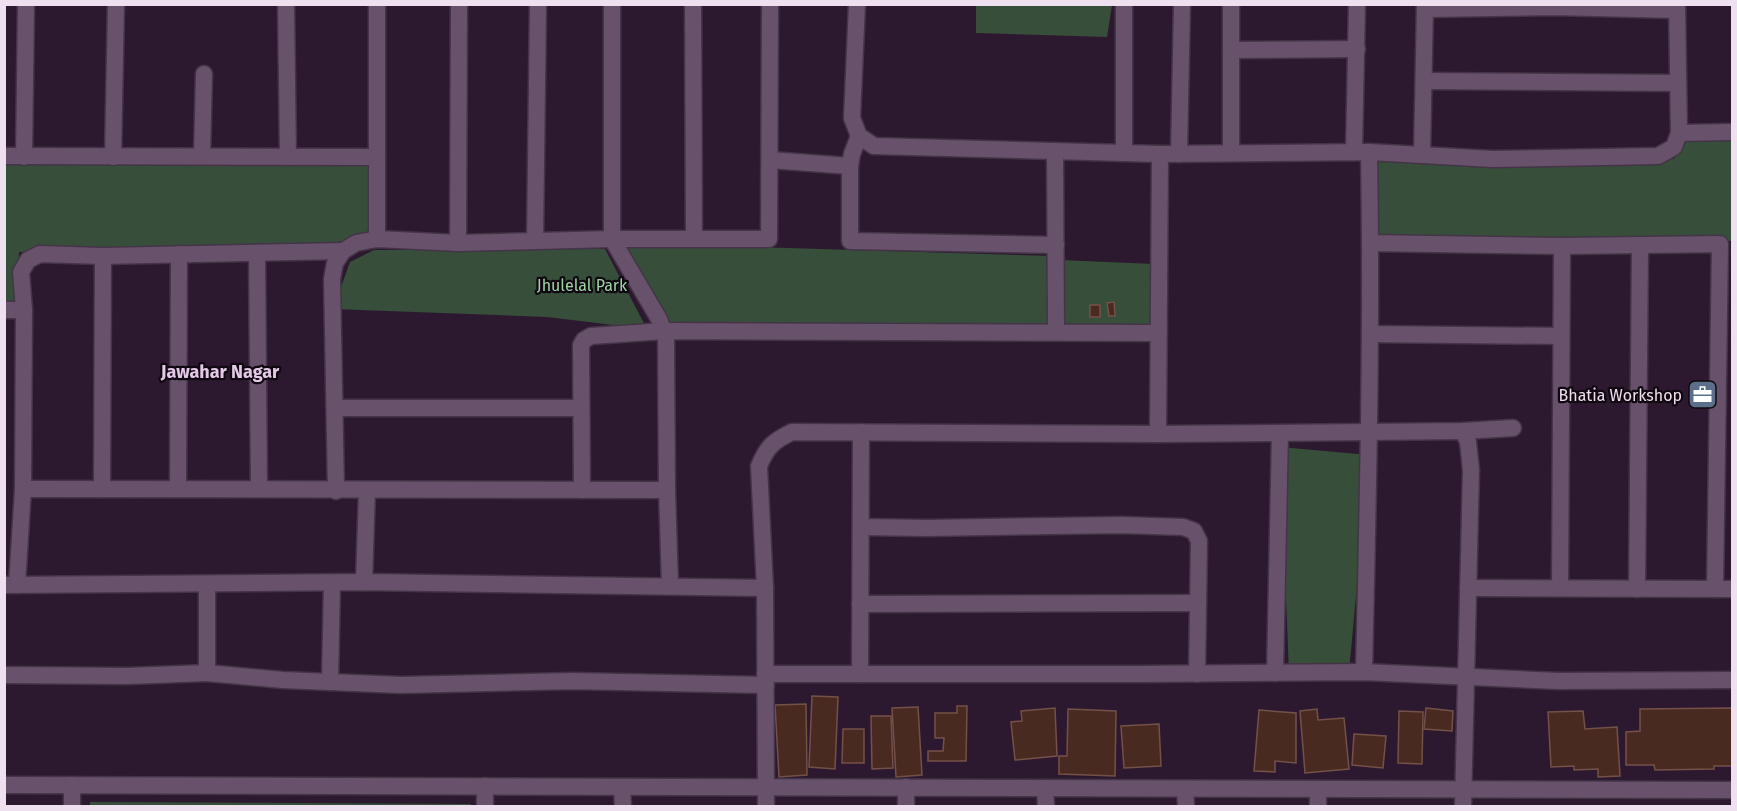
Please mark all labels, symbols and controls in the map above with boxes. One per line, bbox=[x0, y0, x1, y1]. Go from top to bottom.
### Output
park label: Jhulelal Park bbox=[537, 276, 628, 295]
district label: Jawahar Nagar bbox=[160, 361, 280, 383]
office icon: Bhatia Workshop bbox=[1687, 379, 1719, 411]
place label: Bhatia Workshop bbox=[1559, 386, 1682, 405]

